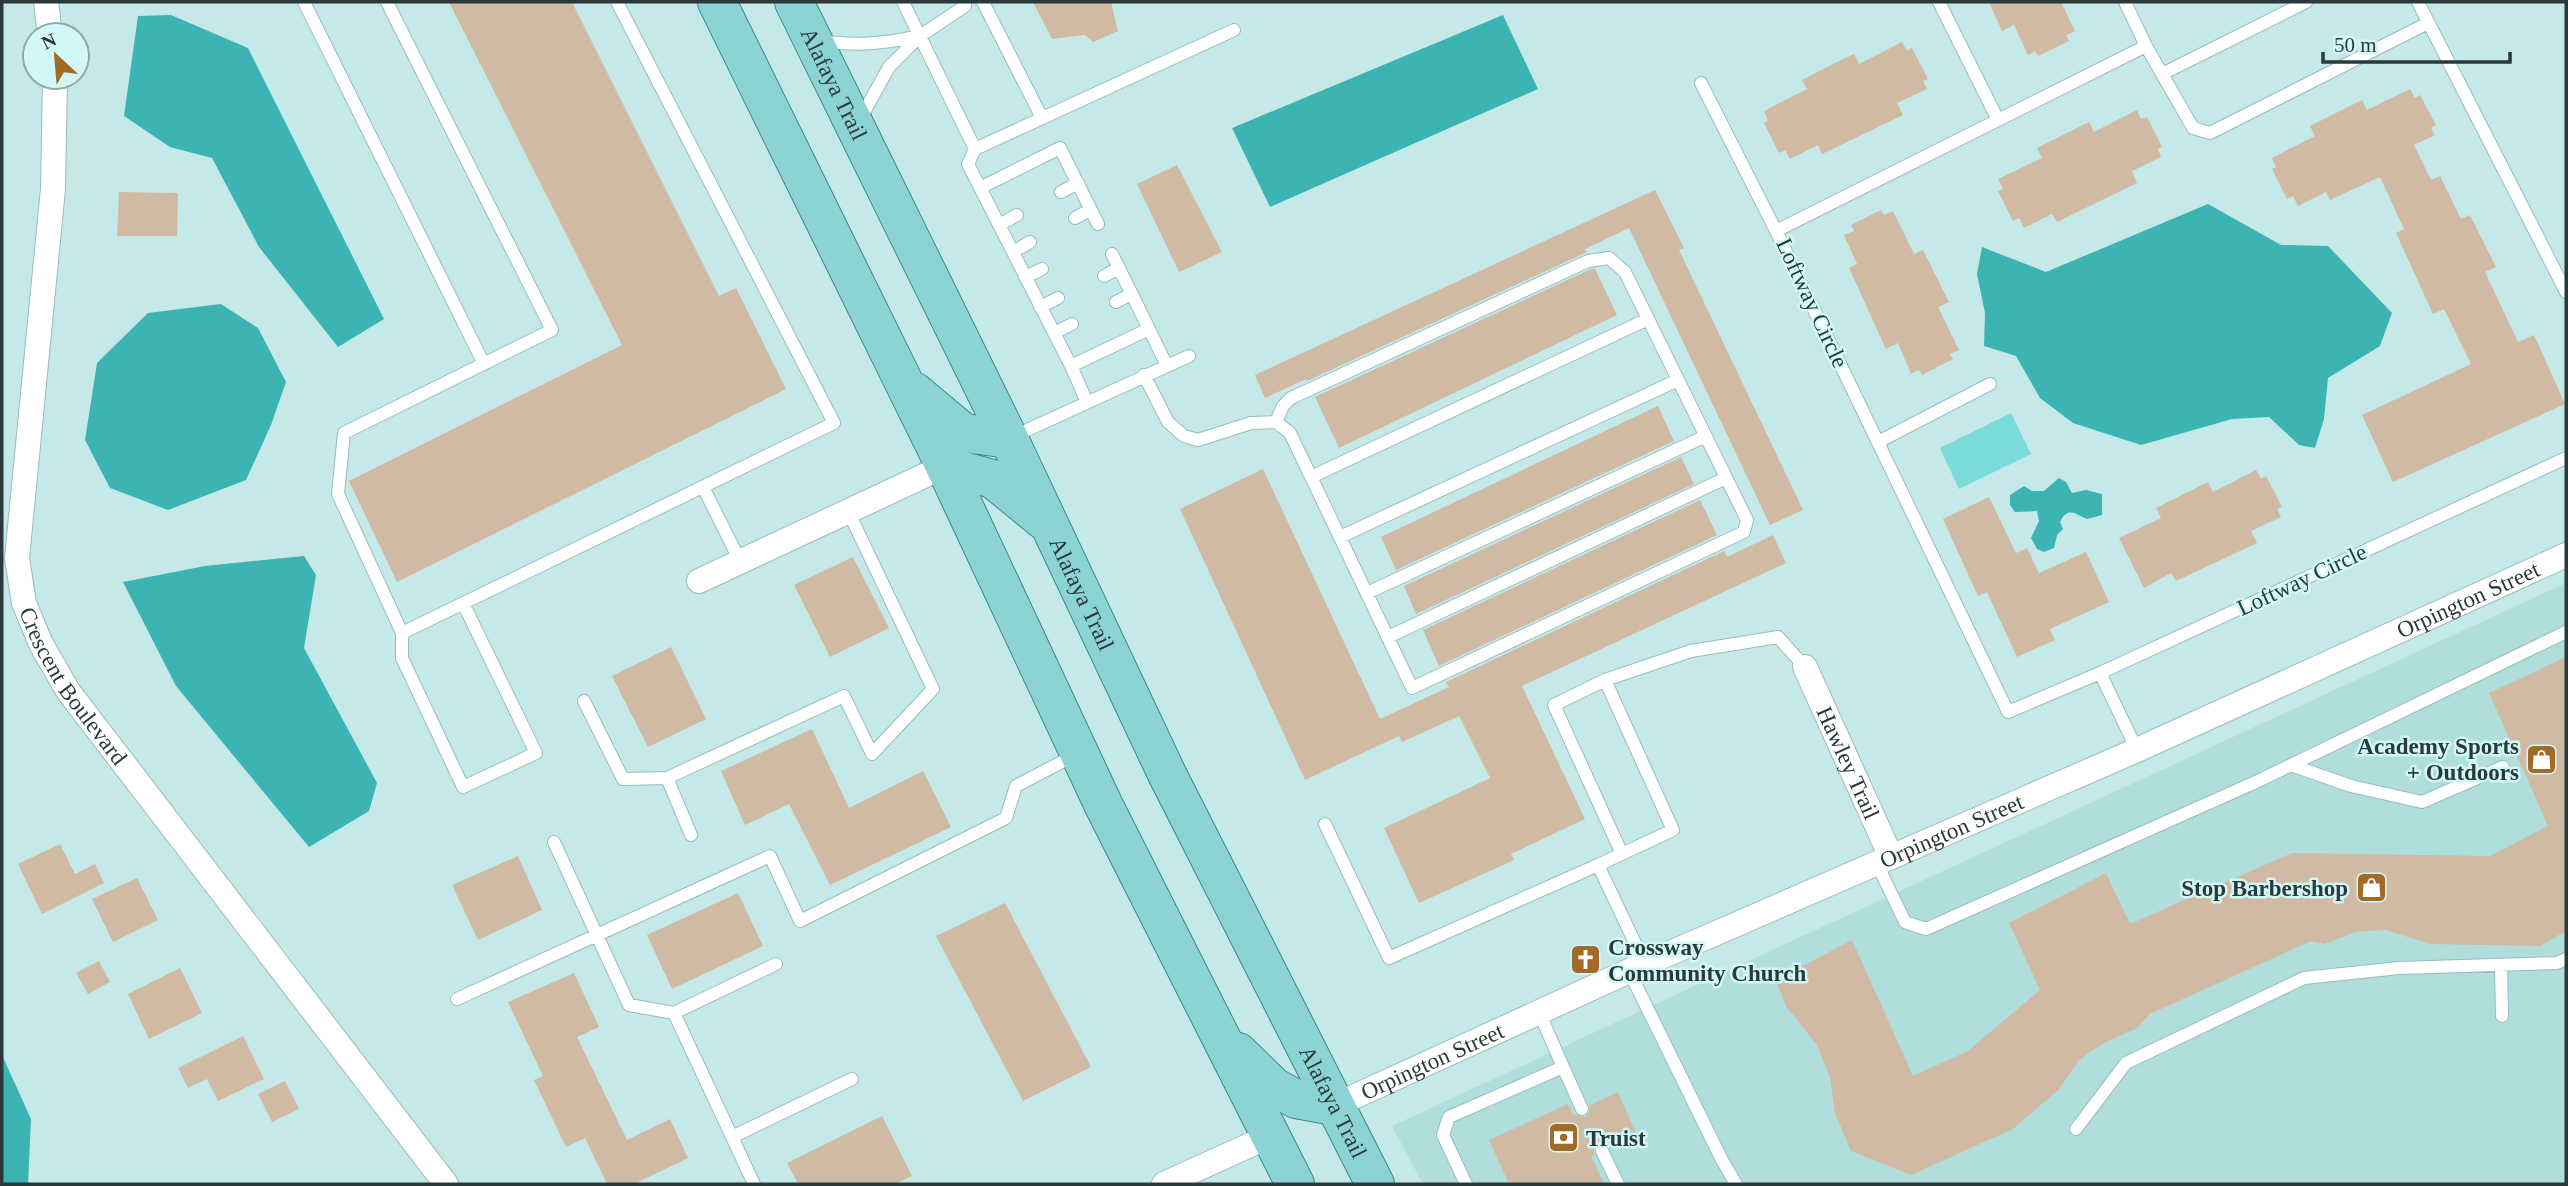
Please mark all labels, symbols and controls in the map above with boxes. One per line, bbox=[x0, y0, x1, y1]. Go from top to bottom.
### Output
north arrow bbox=[21, 21, 91, 91]
scale bar bbox=[2323, 21, 2510, 65]
street label: Alafaya Trail bbox=[796, 23, 872, 144]
text: N bbox=[38, 29, 60, 54]
text: 50 m bbox=[2334, 33, 2377, 57]
street label: Loftway Circle bbox=[1771, 234, 1853, 372]
street label: Alafaya Trail bbox=[1045, 533, 1119, 654]
street label: Loftway Circle bbox=[2233, 539, 2371, 621]
street label: Orpington Street bbox=[2393, 556, 2544, 643]
street label: Crescent Boulevard bbox=[15, 603, 132, 770]
street label: Hawley Trail bbox=[1812, 702, 1885, 823]
place label: Academy Sports + Outdoors bbox=[2357, 734, 2519, 785]
shop icon: Academy Sports + Outdoors bbox=[2525, 742, 2559, 776]
street label: Orpington Street bbox=[1876, 788, 2028, 873]
shop icon: Stop Barbershop bbox=[2354, 871, 2388, 905]
place label: Stop Barbershop bbox=[2181, 876, 2348, 901]
place label: Crossway Community Church bbox=[1608, 935, 1807, 986]
church icon: Crossway Community Church bbox=[1568, 943, 1602, 977]
street label: Orpington Street bbox=[1357, 1017, 1508, 1104]
street label: Alafaya Trail bbox=[1295, 1042, 1372, 1162]
bank icon: Truist bbox=[1546, 1121, 1580, 1155]
place label: Truist bbox=[1586, 1126, 1646, 1151]

